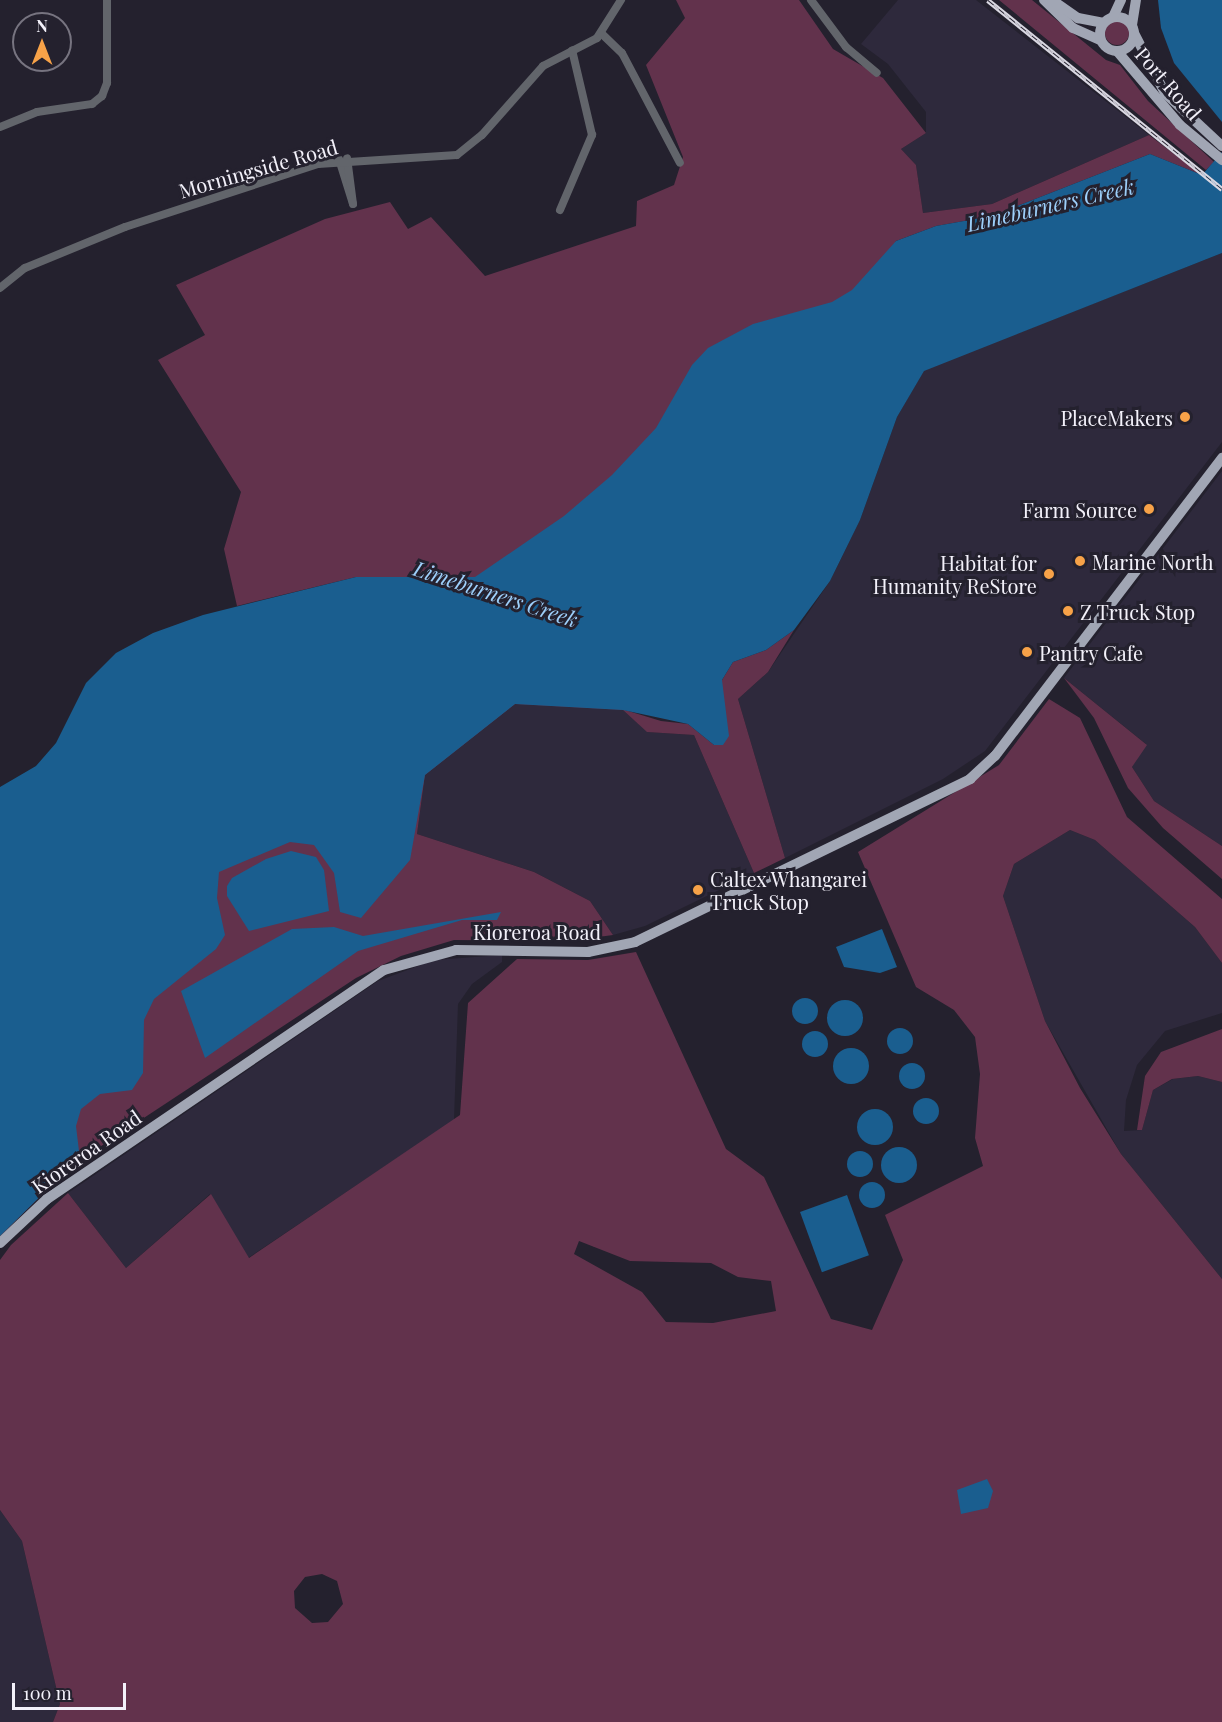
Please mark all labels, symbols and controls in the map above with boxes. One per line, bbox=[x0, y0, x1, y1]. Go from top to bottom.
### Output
north arrow bbox=[12, 12, 72, 72]
text: N bbox=[36, 15, 48, 36]
street label: Port Road bbox=[1131, 42, 1207, 124]
street label: Morningside Road bbox=[176, 134, 340, 202]
water label: Limeburners Creek bbox=[964, 172, 1136, 236]
place label: PlaceMakers bbox=[1060, 405, 1173, 429]
marker: PlaceMakers bbox=[1178, 410, 1192, 424]
place label: Farm Source bbox=[1023, 497, 1137, 521]
marker: Farm Source bbox=[1142, 502, 1156, 516]
place label: Marine North bbox=[1092, 549, 1214, 573]
place label: Habitat for Humanity ReStore bbox=[872, 550, 1037, 597]
marker: Marine North bbox=[1073, 554, 1087, 568]
water label: Limeburners Creek bbox=[411, 555, 581, 631]
marker: Habitat for Humanity ReStore bbox=[1042, 567, 1056, 581]
place label: Z Truck Stop bbox=[1080, 599, 1196, 623]
marker: Z Truck Stop bbox=[1061, 604, 1075, 618]
place label: Pantry Cafe bbox=[1039, 640, 1144, 664]
marker: Pantry Cafe bbox=[1020, 645, 1034, 659]
place label: Caltex Whangarei Truck Stop bbox=[710, 867, 868, 914]
marker: Caltex Whangarei Truck Stop bbox=[691, 883, 705, 897]
street label: Kioreroa Road bbox=[473, 919, 601, 943]
street label: Kioreroa Road bbox=[27, 1104, 145, 1198]
scale bar bbox=[15, 1671, 129, 1709]
text: 100 m bbox=[23, 1681, 72, 1705]

